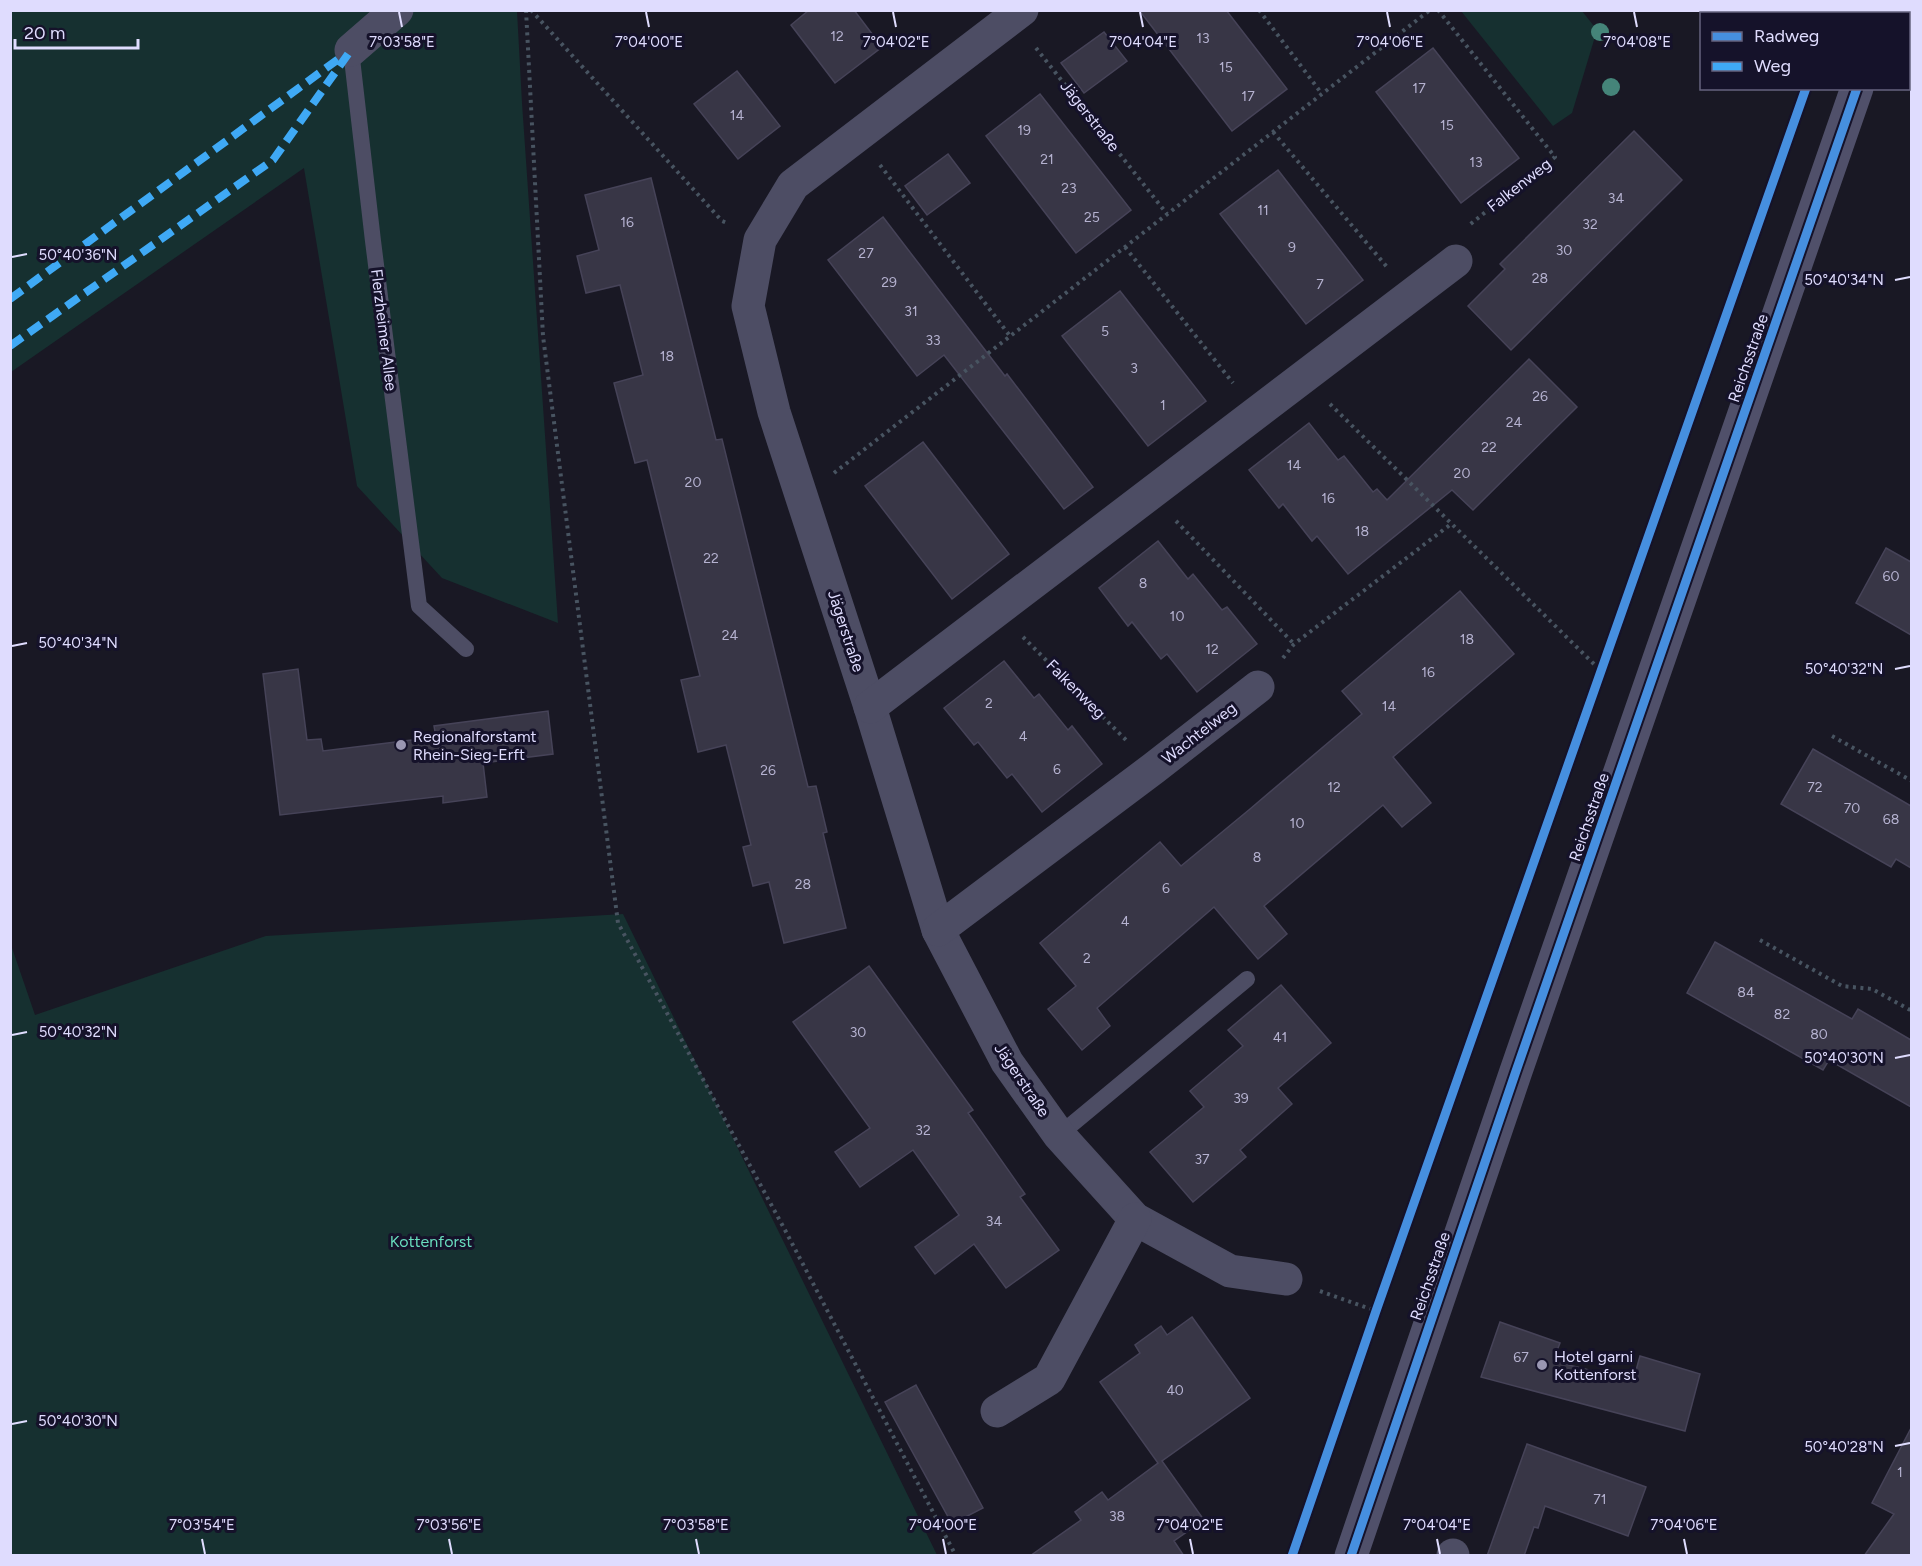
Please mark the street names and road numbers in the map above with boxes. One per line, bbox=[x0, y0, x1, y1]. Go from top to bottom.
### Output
street label: Jägerstraße bbox=[1056, 77, 1124, 155]
street label: Falkenweg bbox=[1483, 154, 1555, 216]
street label: Flerzheimer Allee bbox=[367, 268, 401, 392]
street label: Reichsstraße bbox=[1724, 311, 1772, 405]
street label: Jägerstraße bbox=[824, 588, 868, 674]
street label: Falkenweg bbox=[1042, 655, 1110, 723]
street label: Wachtelweg bbox=[1158, 698, 1240, 768]
street label: Reichsstraße bbox=[1565, 770, 1613, 864]
street label: Jägerstraße bbox=[990, 1040, 1054, 1121]
street label: Reichsstraße bbox=[1406, 1229, 1454, 1323]

